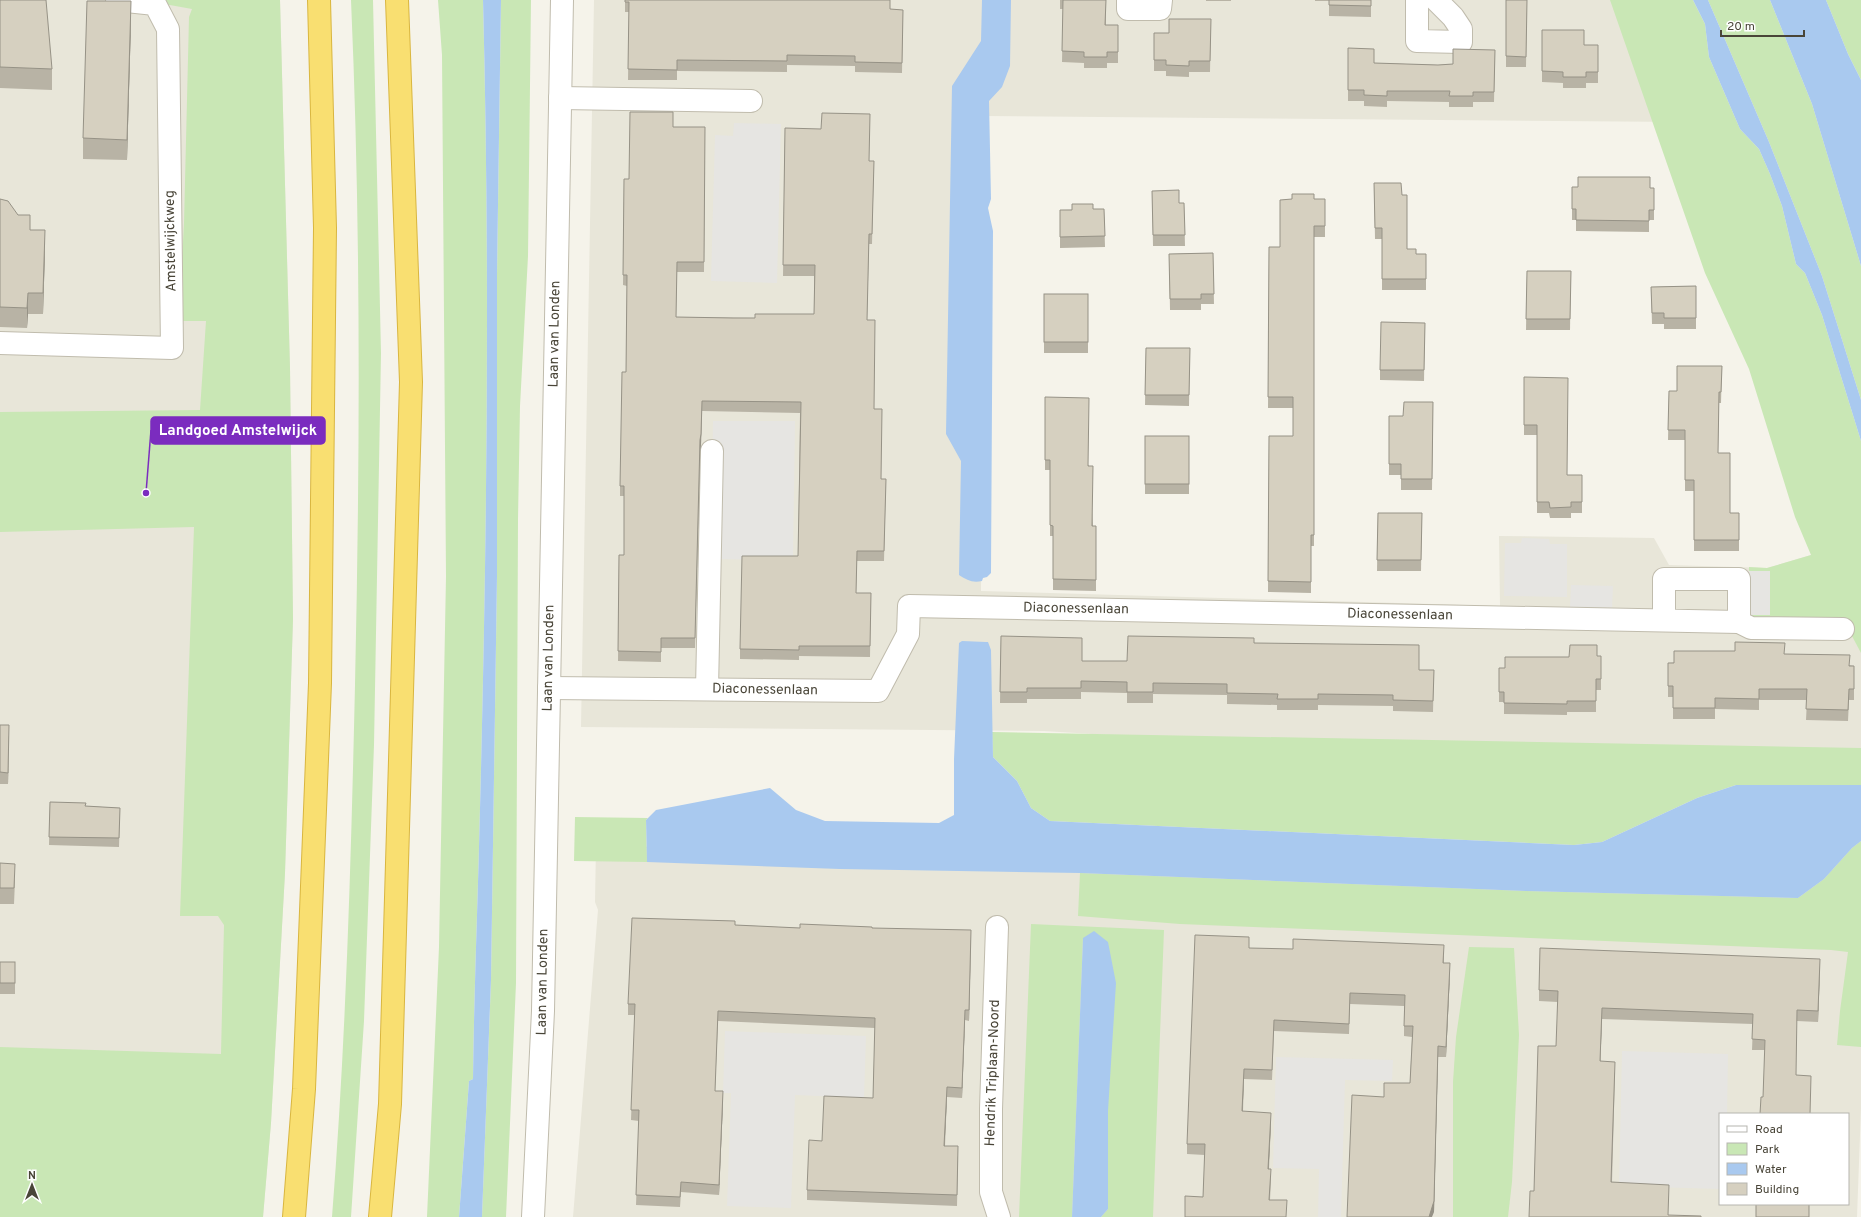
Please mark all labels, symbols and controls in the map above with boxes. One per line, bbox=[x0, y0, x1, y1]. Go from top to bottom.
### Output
scale bar bbox=[1721, 12, 1804, 38]
text: 20 m bbox=[1727, 19, 1755, 35]
street label: Amstelwijckweg bbox=[162, 190, 180, 292]
street label: Laan van Londen bbox=[546, 281, 564, 387]
callout: Landgoed Amstelwijck bbox=[151, 417, 325, 444]
text: Landgoed Amstelwijck bbox=[159, 422, 317, 441]
street label: Diaconessenlaan bbox=[1023, 600, 1129, 618]
street label: Laan van Londen bbox=[540, 605, 558, 711]
street label: Diaconessenlaan bbox=[1347, 606, 1453, 624]
street label: Diaconessenlaan bbox=[712, 681, 818, 699]
street label: Laan van Londen bbox=[534, 929, 552, 1035]
street label: Hendrik Triplaan-Noord bbox=[982, 999, 1004, 1147]
legend bbox=[1719, 1113, 1849, 1205]
text: Road bbox=[1755, 1122, 1783, 1138]
text: Park bbox=[1755, 1142, 1780, 1158]
text: Water bbox=[1755, 1162, 1787, 1178]
north arrow bbox=[12, 1165, 52, 1205]
text: N bbox=[28, 1169, 36, 1183]
text: Building bbox=[1755, 1182, 1799, 1198]

